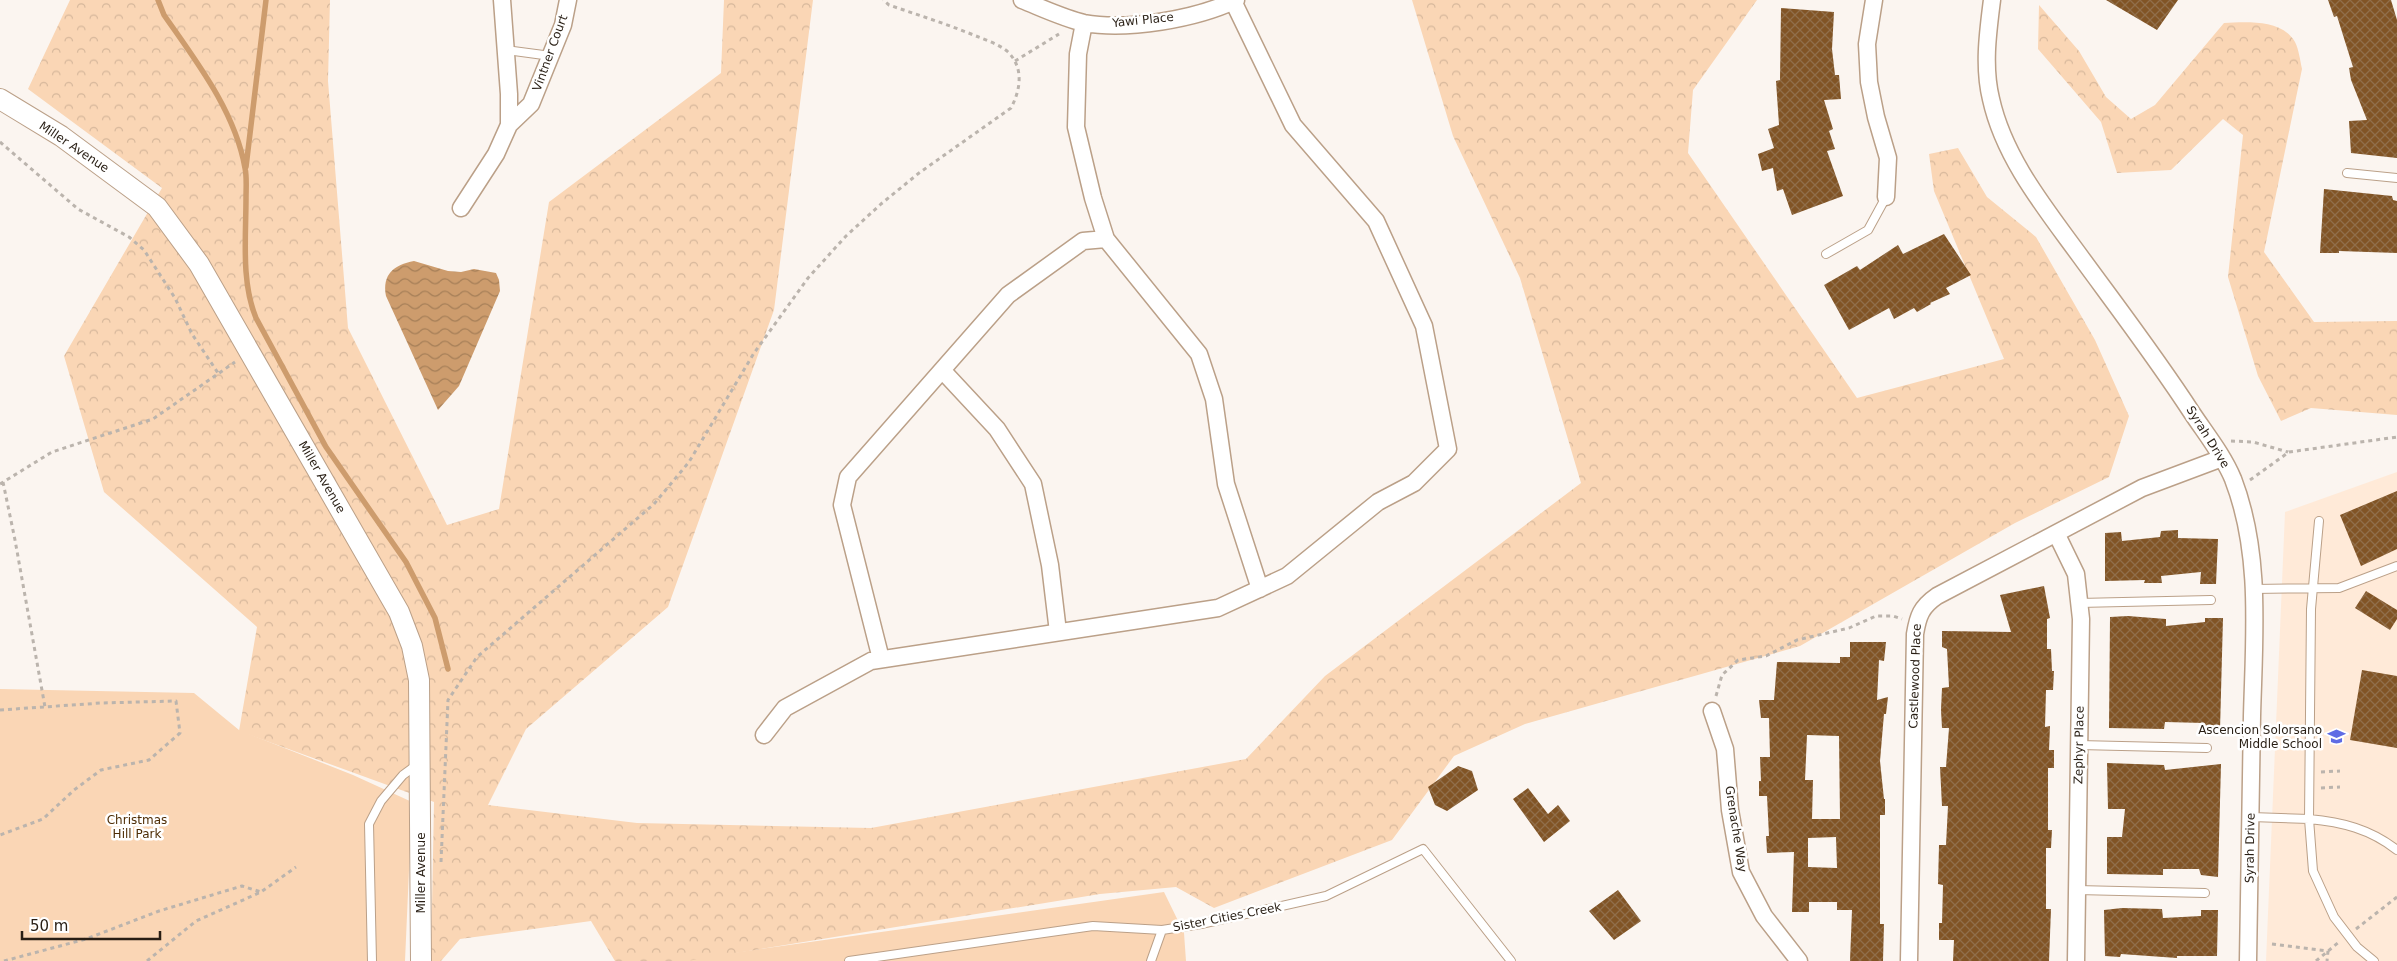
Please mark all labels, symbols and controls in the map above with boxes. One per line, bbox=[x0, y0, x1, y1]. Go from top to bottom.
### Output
street label: Yawi Place bbox=[1110, 10, 1175, 30]
street label: Vintner Court bbox=[530, 13, 570, 93]
street label: Miller Avenue bbox=[36, 119, 112, 175]
street label: Syrah Drive bbox=[2183, 403, 2233, 471]
street label: Miller Avenue bbox=[296, 438, 348, 516]
street label: Castlewood Place bbox=[1906, 623, 1924, 729]
street label: Zephyr Place bbox=[2071, 706, 2087, 784]
place label: Ascencion Solorsano Middle School bbox=[2198, 723, 2322, 751]
school or university icon: Ascencion Solorsano Middle School bbox=[2326, 727, 2346, 747]
street label: Grenache Way bbox=[1722, 785, 1750, 873]
park label: Christmas Hill Park bbox=[107, 813, 167, 841]
street label: Syrah Drive bbox=[2242, 813, 2258, 883]
street label: Miller Avenue bbox=[414, 832, 428, 914]
street label: Sister Cities Creek bbox=[1172, 900, 1282, 934]
scale bar bbox=[22, 908, 160, 940]
text: 50 m bbox=[30, 917, 68, 935]

